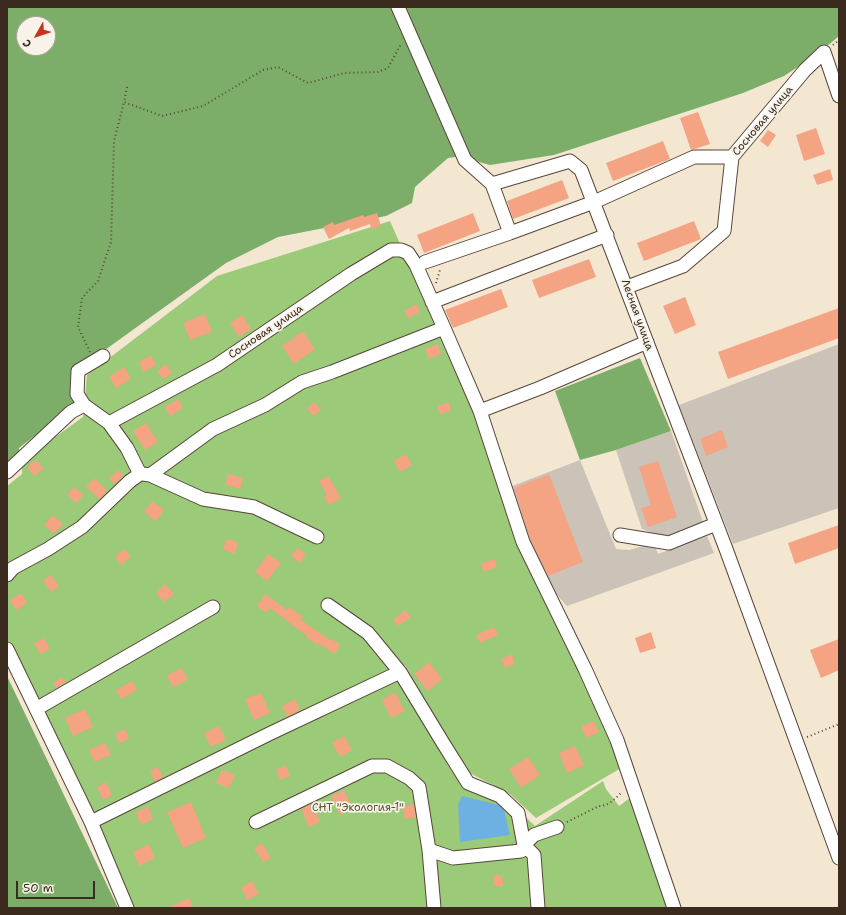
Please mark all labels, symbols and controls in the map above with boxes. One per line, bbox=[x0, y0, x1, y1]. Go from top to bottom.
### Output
north arrow bbox=[16, 16, 56, 56]
text: С bbox=[19, 36, 35, 51]
street label: Сосновая улица bbox=[730, 83, 796, 159]
street label: Лесная улица bbox=[618, 278, 656, 352]
street label: Сосновая улица bbox=[226, 302, 306, 362]
park label: СНТ "Экология-1" bbox=[312, 801, 404, 815]
scale bar bbox=[18, 873, 97, 899]
text: 50 m bbox=[23, 880, 53, 896]

